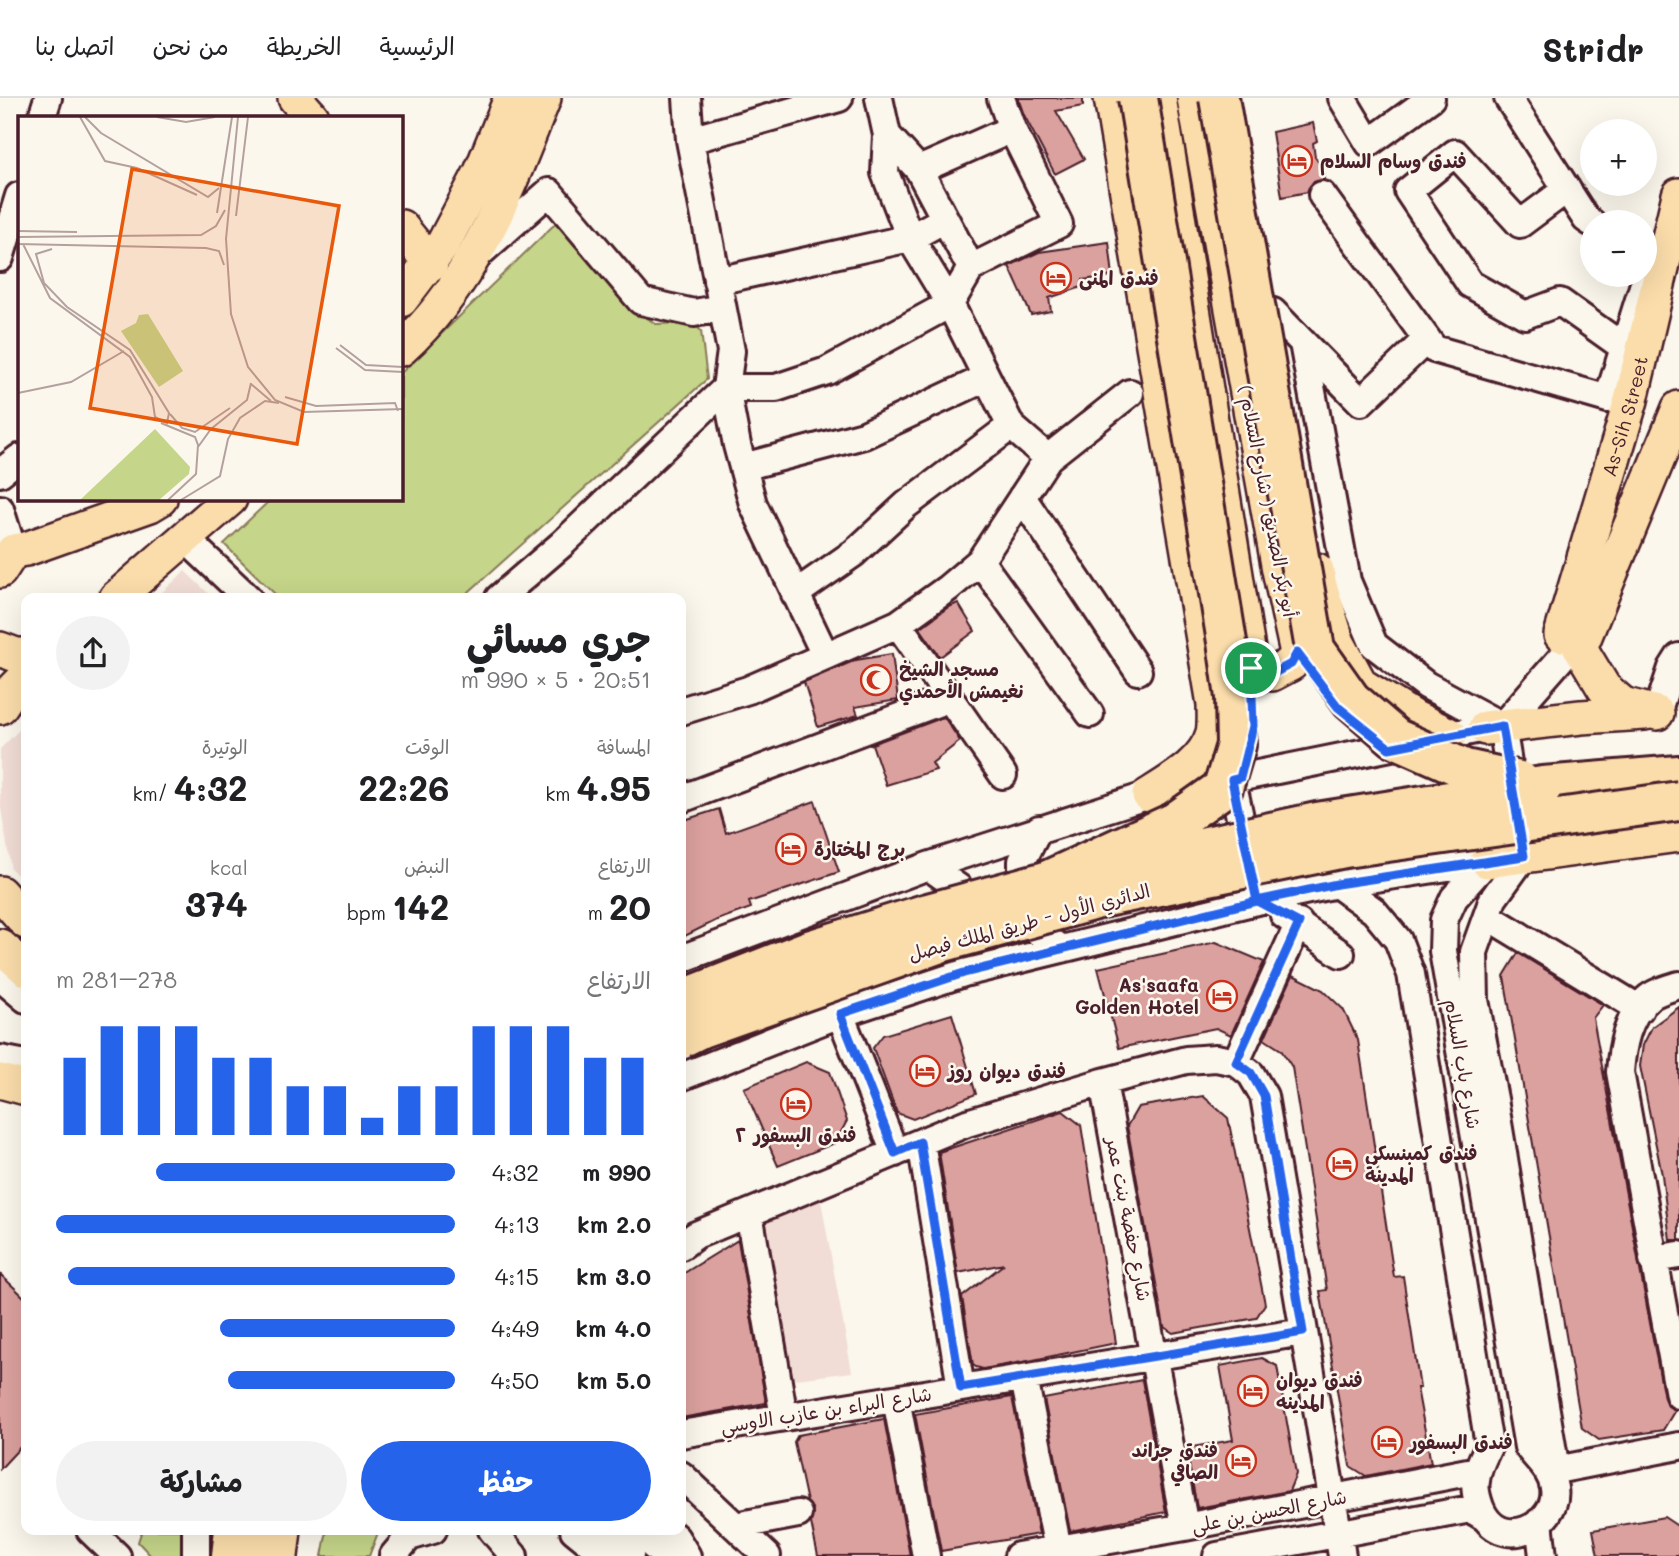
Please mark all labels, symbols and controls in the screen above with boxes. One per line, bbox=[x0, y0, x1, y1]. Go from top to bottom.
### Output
text: Stridr bbox=[1542, 27, 1644, 70]
text: اتصل بنا bbox=[35, 30, 114, 61]
text: من نحن bbox=[152, 30, 229, 61]
text: الخريطة bbox=[267, 30, 342, 61]
text: الرئيسية bbox=[380, 30, 455, 61]
inset map bbox=[18, 116, 402, 500]
map controls bbox=[1580, 119, 1657, 287]
button: + bbox=[1580, 119, 1657, 196]
hotel icon: فندق وسام السلام bbox=[1280, 144, 1314, 178]
place label: فندق وسام السلام bbox=[1320, 148, 1467, 176]
button: − bbox=[1580, 210, 1657, 287]
hotel icon: فندق المنى bbox=[1039, 261, 1073, 295]
place label: فندق المنى bbox=[1079, 265, 1159, 291]
street label: As-Sih Street bbox=[1596, 353, 1653, 479]
street label: ( شارع السلام ) أبو بكر الصديق bbox=[1231, 383, 1303, 620]
text: جري مسائي bbox=[467, 613, 651, 663]
button: share bbox=[56, 616, 130, 690]
pin bbox=[1221, 638, 1281, 698]
icon: arrive bbox=[1232, 649, 1270, 687]
place label: مسجد الشيخ نغيمش الأحمدي bbox=[899, 656, 1023, 706]
mosque icon: مسجد الشيخ نغيمش الأحمدي bbox=[859, 663, 893, 697]
text: 20:51 · 5 × 990 m bbox=[461, 664, 651, 694]
text: الوتيرة bbox=[202, 734, 248, 759]
text: الوقت bbox=[405, 734, 449, 759]
text: المسافة bbox=[597, 734, 651, 759]
text: 4:32 bbox=[174, 764, 248, 810]
text: 22:26 bbox=[358, 764, 449, 810]
text: 4.95 bbox=[577, 764, 651, 810]
text: /km bbox=[133, 781, 174, 806]
text: km bbox=[545, 781, 577, 806]
hotel icon: برج المختارة bbox=[774, 832, 808, 866]
place label: برج المختارة bbox=[814, 836, 905, 862]
text: النبض bbox=[404, 853, 449, 878]
text: الارتفاع bbox=[598, 853, 651, 878]
text: kcal bbox=[210, 855, 248, 880]
street label: الدائري الأول - طريق الملك فيصل bbox=[905, 877, 1153, 969]
text: 374 bbox=[185, 880, 248, 926]
text: 142 bbox=[392, 883, 449, 929]
text: 20 bbox=[609, 883, 651, 929]
text: bpm bbox=[347, 900, 392, 925]
text: m bbox=[588, 900, 609, 925]
text: 278–281 m bbox=[56, 964, 177, 994]
text: الارتفاع bbox=[587, 965, 651, 995]
place label: As'saafa Golden Hotel bbox=[1075, 972, 1199, 1019]
hotel icon: As'saafa Golden Hotel bbox=[1205, 979, 1239, 1013]
street label: شارع باب السلام bbox=[1437, 997, 1487, 1131]
hotel icon: فندق ديوان روز bbox=[908, 1054, 942, 1088]
place label: فندق ديوان روز bbox=[946, 1058, 1066, 1084]
hotel icon: فندق البسفور ٢ bbox=[779, 1087, 813, 1121]
place label: فندق البسفور ٢ bbox=[736, 1122, 856, 1149]
street label: شارع حفصة بنت عمر bbox=[1099, 1133, 1158, 1304]
place label: فندق كمبنسكي المدينة bbox=[1365, 1140, 1478, 1187]
hotel icon: فندق كمبنسكي المدينة bbox=[1325, 1147, 1359, 1181]
text: 4:32 bbox=[492, 1157, 539, 1187]
text: 990 m bbox=[582, 1157, 651, 1187]
text: 4:13 bbox=[495, 1209, 539, 1239]
text: 2.0 km bbox=[577, 1209, 651, 1239]
text: 4:15 bbox=[495, 1261, 539, 1291]
text: 3.0 km bbox=[576, 1261, 651, 1291]
text: 4:49 bbox=[491, 1313, 539, 1343]
text: 4.0 km bbox=[576, 1313, 651, 1343]
text: 4:50 bbox=[491, 1365, 539, 1395]
text: 5.0 km bbox=[577, 1365, 651, 1395]
place label: فندق ديوان المدينه bbox=[1276, 1367, 1363, 1414]
hotel icon: فندق ديوان المدينه bbox=[1236, 1374, 1270, 1408]
street label: شارع البراء بن عازب الاوسي bbox=[719, 1380, 934, 1443]
hotel icon: فندق البسفور bbox=[1370, 1425, 1404, 1459]
place label: فندق البسفور bbox=[1408, 1429, 1513, 1456]
place label: فندق جراند الصافي bbox=[1131, 1437, 1218, 1487]
button: مشاركة bbox=[56, 1441, 347, 1521]
button: حفظ bbox=[361, 1441, 651, 1521]
hotel icon: فندق جراند الصافي bbox=[1224, 1444, 1258, 1478]
street label: شارع الحسن بن على bbox=[1189, 1483, 1349, 1540]

